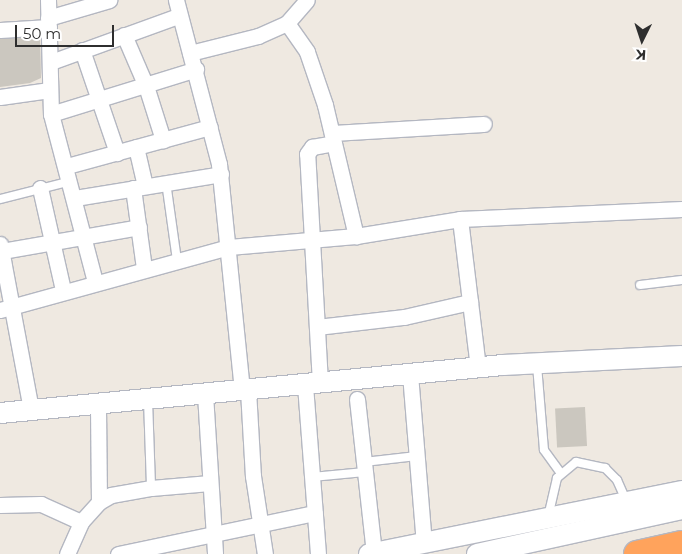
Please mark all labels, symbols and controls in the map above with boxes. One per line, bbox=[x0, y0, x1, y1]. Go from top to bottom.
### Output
scale bar bbox=[18, 15, 116, 47]
north arrow bbox=[617, 15, 667, 65]
text: 50 m bbox=[23, 24, 61, 43]
text: K bbox=[635, 46, 647, 64]

